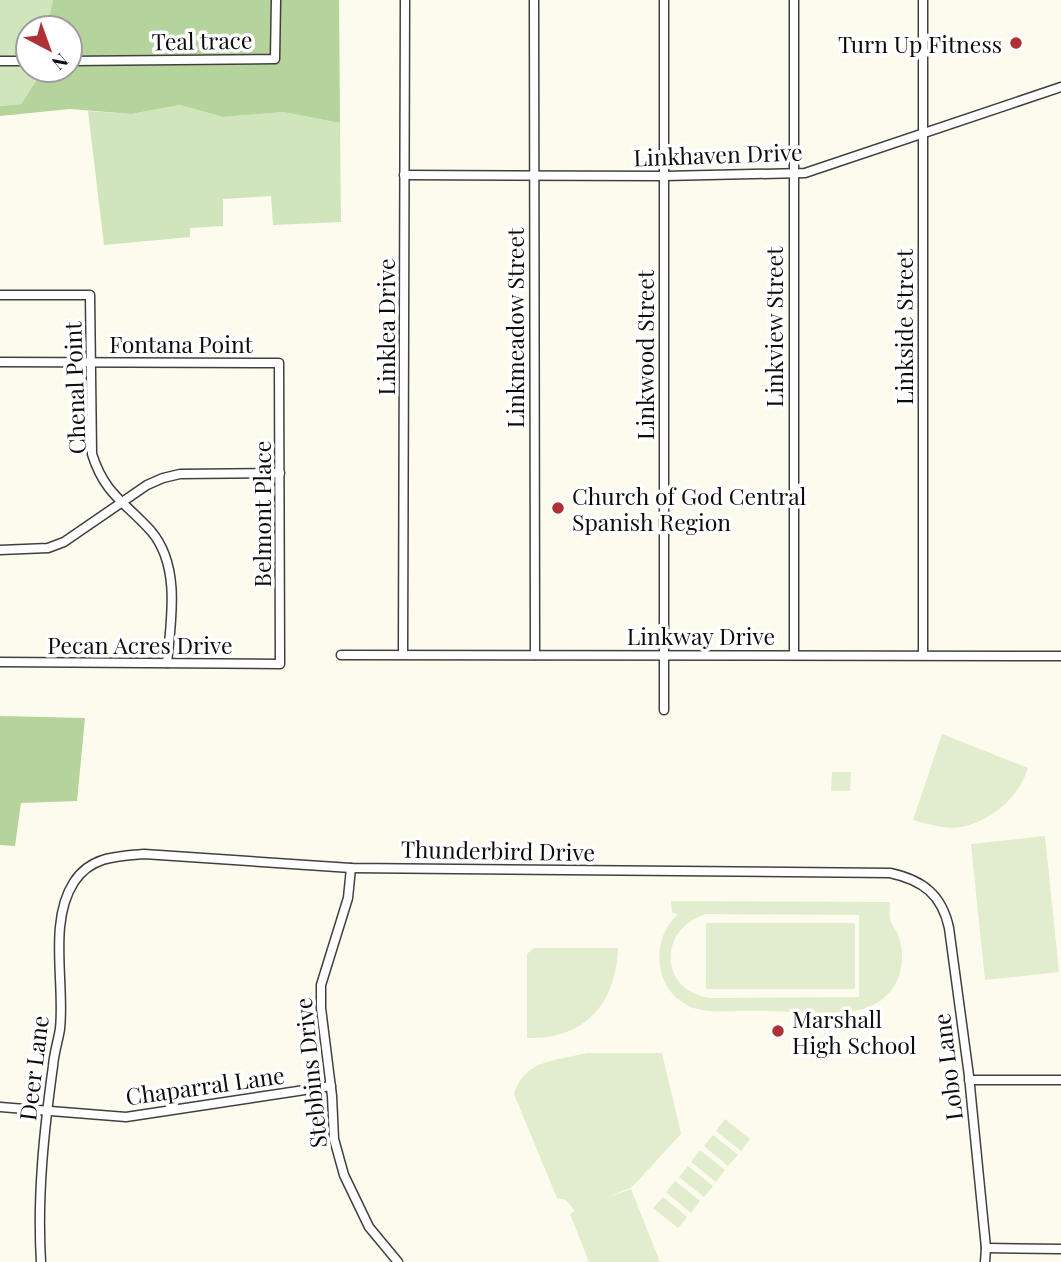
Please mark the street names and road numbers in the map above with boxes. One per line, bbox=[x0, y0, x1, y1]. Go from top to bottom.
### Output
street label: Teal trace bbox=[151, 24, 253, 56]
street label: Linkhaven Drive bbox=[633, 136, 803, 172]
street label: Linkmeadow Street bbox=[499, 227, 530, 428]
street label: Linkview Street bbox=[758, 246, 789, 407]
street label: Linkside Street bbox=[888, 248, 919, 405]
street label: Linklea Drive bbox=[370, 258, 401, 396]
street label: Linkwood Street bbox=[629, 269, 660, 440]
street label: Chenal Point bbox=[56, 320, 92, 455]
street label: Fontana Point bbox=[109, 328, 254, 359]
street label: Belmont Place bbox=[246, 441, 277, 587]
street label: Linkway Drive bbox=[627, 620, 775, 651]
street label: Pecan Acres Drive bbox=[47, 629, 233, 660]
street label: Thunderbird Drive bbox=[401, 833, 595, 867]
street label: Stebbins Drive bbox=[287, 996, 333, 1150]
street label: Lobo Lane bbox=[925, 1012, 969, 1122]
street label: Deer Lane bbox=[11, 1014, 55, 1122]
street label: Chaparral Lane bbox=[124, 1059, 286, 1111]

